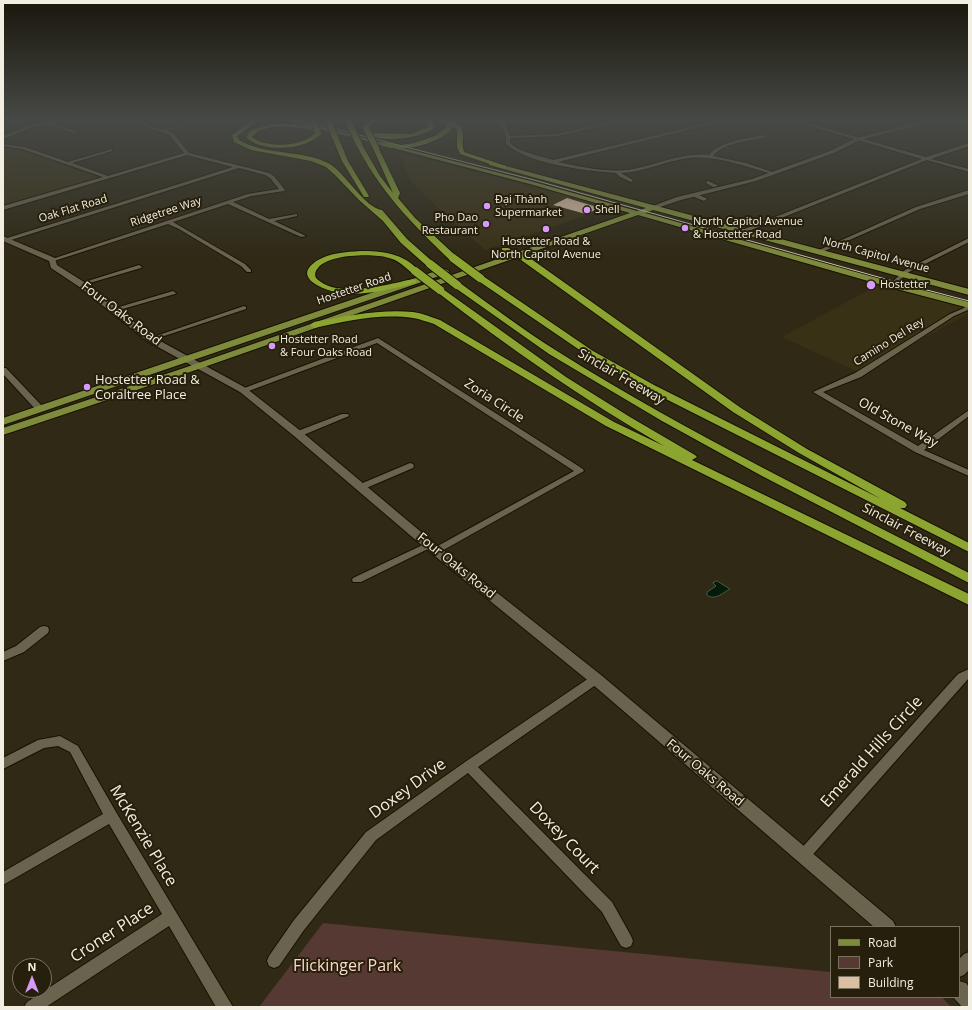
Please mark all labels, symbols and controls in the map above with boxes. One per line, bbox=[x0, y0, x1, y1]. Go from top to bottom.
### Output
street label: Oak Flat Road bbox=[37, 192, 109, 226]
place label: Đại Thành Supermarket bbox=[495, 193, 562, 219]
street label: Ridgetree Way bbox=[129, 194, 203, 230]
marker: Đại Thành Supermarket bbox=[482, 201, 492, 211]
place label: Shell bbox=[595, 203, 620, 217]
marker: Shell bbox=[582, 205, 592, 215]
place label: Pho Dao Restaurant bbox=[422, 211, 478, 237]
place label: North Capitol Avenue & Hostetter Road bbox=[693, 215, 803, 241]
marker: Pho Dao Restaurant bbox=[481, 219, 491, 229]
marker: North Capitol Avenue & Hostetter Road bbox=[680, 223, 690, 233]
marker: Hostetter Road & North Capitol Avenue bbox=[541, 224, 551, 234]
street label: North Capitol Avenue bbox=[821, 234, 931, 276]
place label: Hostetter Road & North Capitol Avenue bbox=[491, 235, 601, 261]
street label: Hostetter Road bbox=[315, 270, 393, 308]
place label: Hostetter bbox=[880, 278, 929, 292]
street label: Four Oaks Road bbox=[78, 279, 164, 349]
marker: Hostetter bbox=[865, 279, 877, 291]
street label: Camino Del Rey bbox=[851, 315, 927, 369]
place label: Hostetter Road & Four Oaks Road bbox=[280, 333, 372, 359]
marker: Hostetter Road & Four Oaks Road bbox=[267, 341, 277, 351]
street label: Sinclair Freeway bbox=[575, 346, 667, 408]
place label: Hostetter Road & Coraltree Place bbox=[95, 372, 200, 403]
street label: Zoria Circle bbox=[461, 376, 527, 426]
marker: Hostetter Road & Coraltree Place bbox=[82, 382, 92, 392]
street label: Old Stone Way bbox=[855, 395, 941, 451]
street label: Sinclair Freeway bbox=[859, 500, 953, 560]
street label: Four Oaks Road bbox=[414, 530, 498, 602]
street label: Emerald Hills Circle bbox=[817, 692, 927, 812]
street label: Four Oaks Road bbox=[663, 736, 747, 810]
street label: Doxey Drive bbox=[366, 755, 450, 823]
street label: McKenzie Place bbox=[105, 782, 181, 890]
street label: Doxey Court bbox=[525, 798, 603, 878]
street label: Croner Place bbox=[67, 899, 157, 967]
legend bbox=[830, 926, 960, 998]
text: Road bbox=[868, 934, 897, 951]
text: Park bbox=[868, 954, 893, 971]
park label: Flickinger Park bbox=[293, 956, 401, 976]
north arrow bbox=[12, 958, 52, 998]
text: N bbox=[28, 959, 36, 974]
text: Building bbox=[868, 974, 913, 991]

